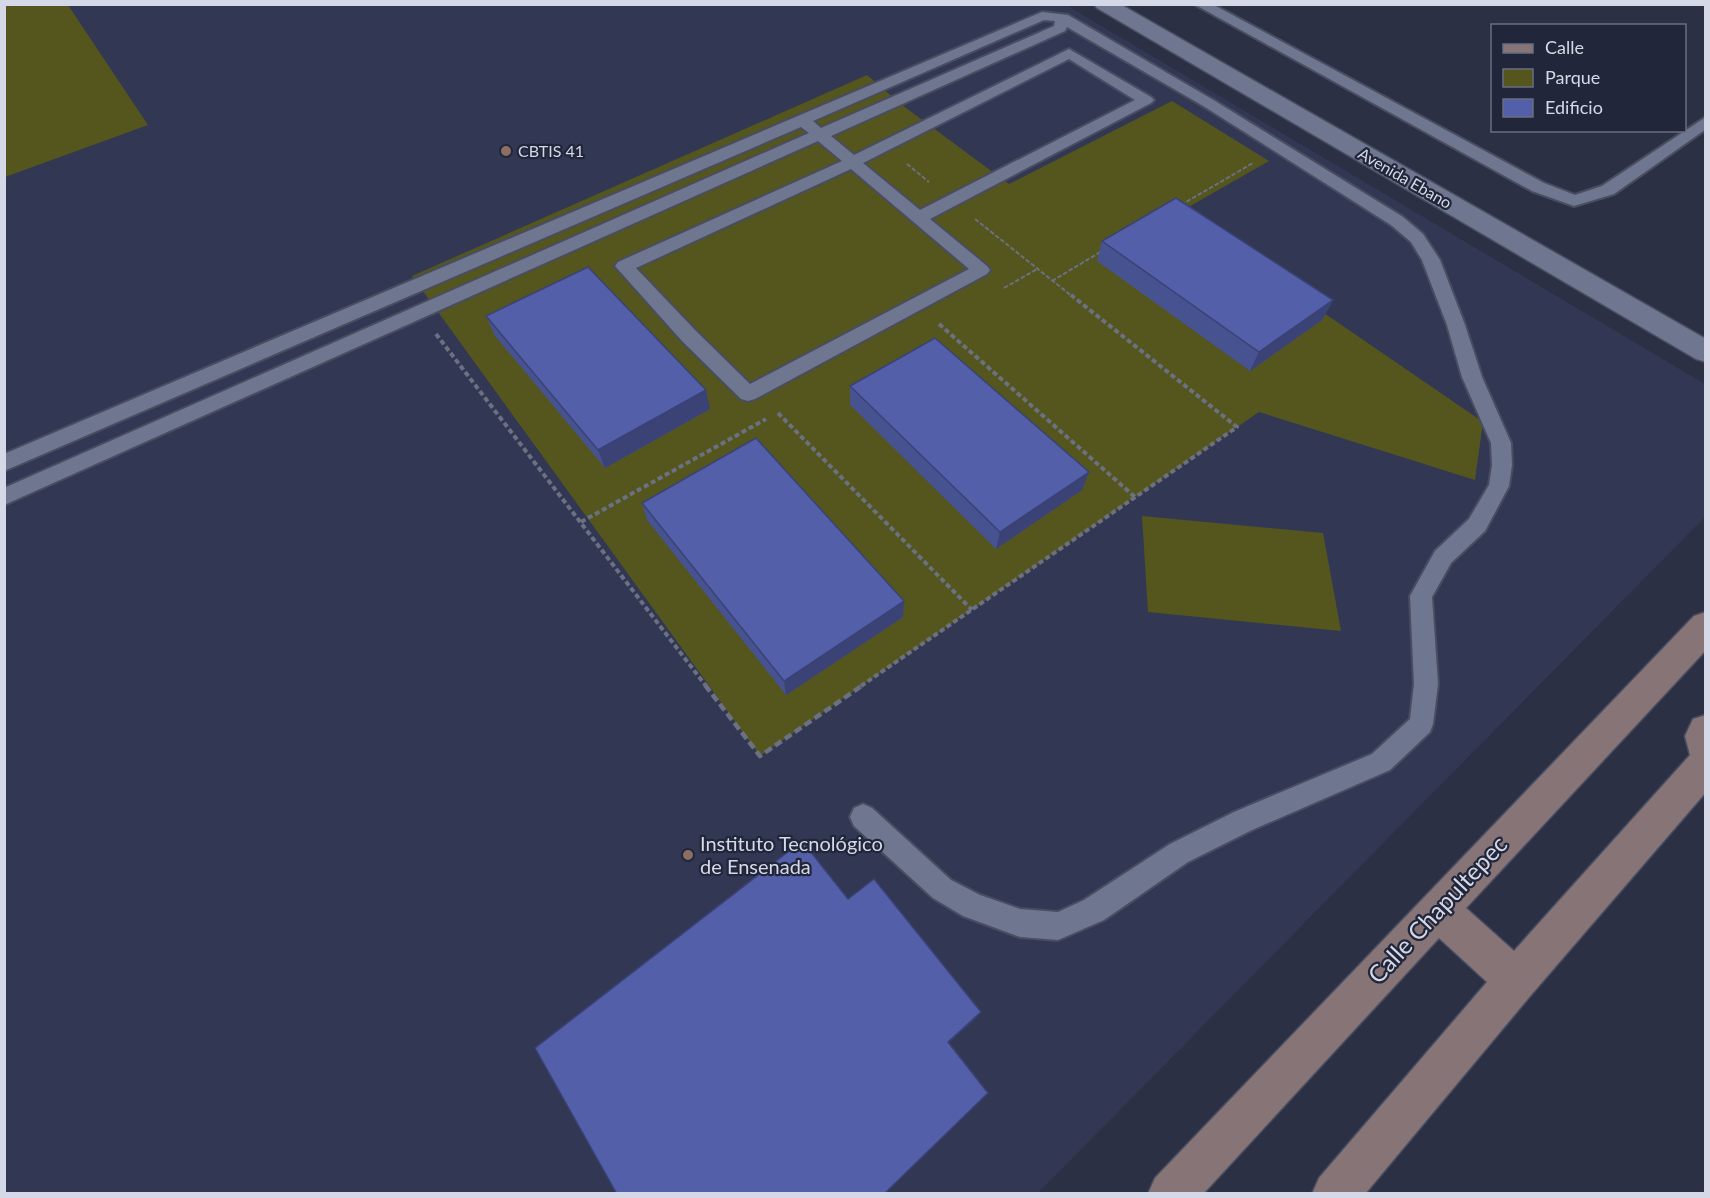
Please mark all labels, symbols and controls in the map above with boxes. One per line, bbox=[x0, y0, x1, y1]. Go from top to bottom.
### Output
legend bbox=[1491, 24, 1686, 132]
text: Calle bbox=[1545, 36, 1584, 58]
text: Parque bbox=[1545, 66, 1600, 88]
text: Edificio bbox=[1545, 96, 1603, 118]
place label: CBTIS 41 bbox=[518, 141, 584, 160]
street label: Avenida Ebano bbox=[1355, 143, 1455, 212]
marker: CBTIS 41 bbox=[499, 144, 513, 158]
street label: Calle Chapultepec bbox=[1361, 829, 1513, 989]
place label: Instituto Tecnológico de Ensenada bbox=[700, 831, 883, 878]
marker: Instituto Tecnológico de Ensenada bbox=[681, 848, 695, 862]

